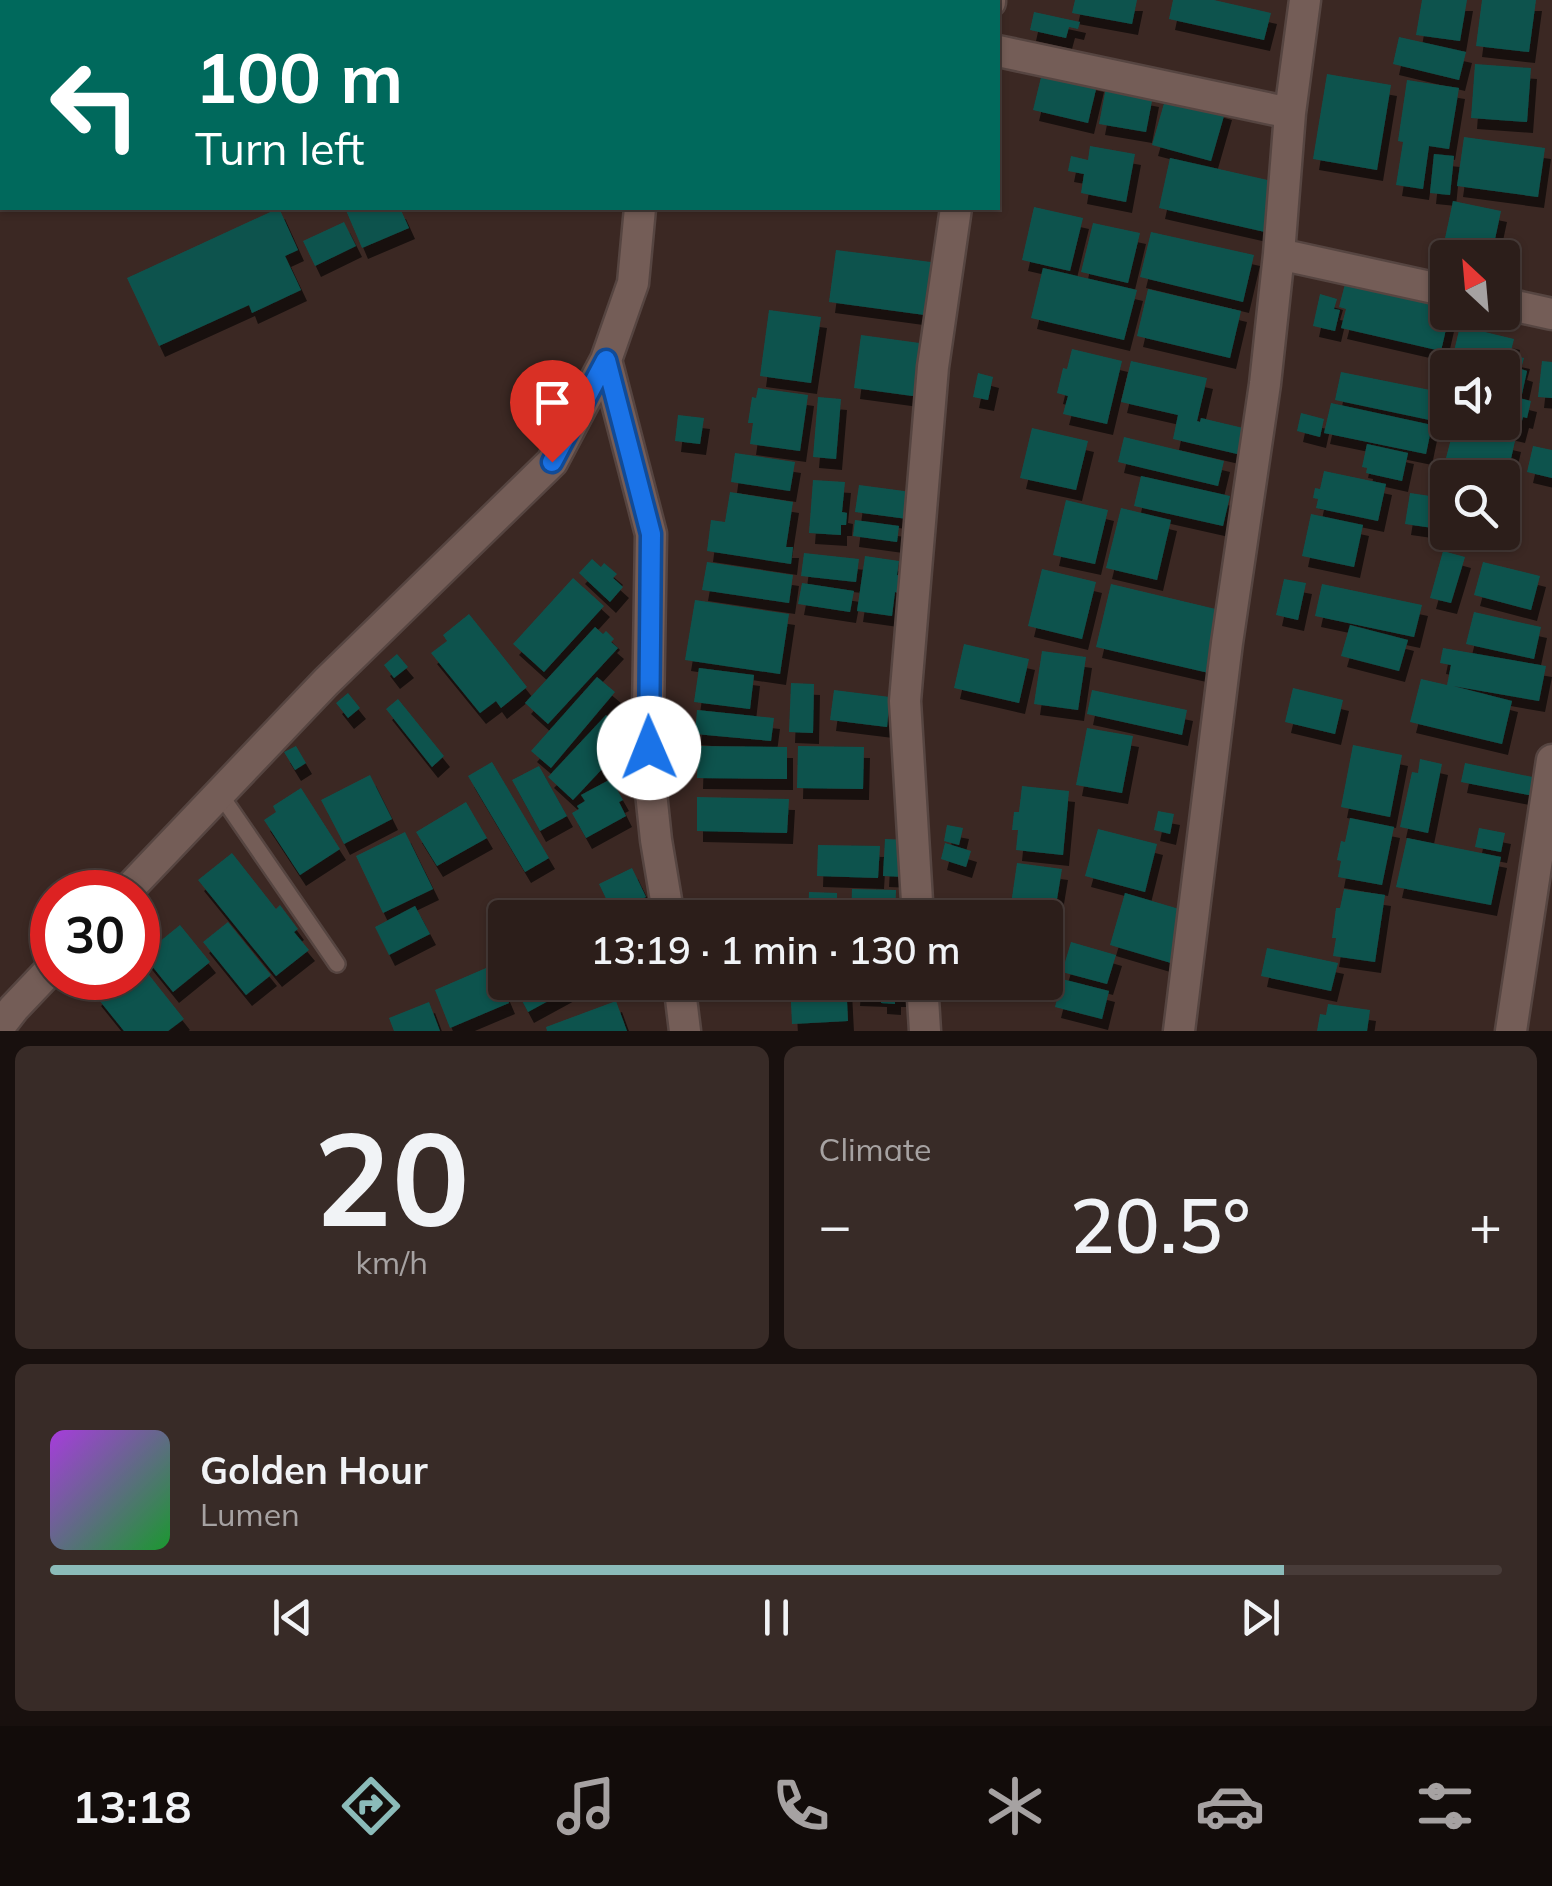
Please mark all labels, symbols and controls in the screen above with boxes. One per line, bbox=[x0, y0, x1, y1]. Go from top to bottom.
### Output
text: 100 m bbox=[195, 33, 403, 121]
icon: left bbox=[30, 40, 160, 170]
text: Turn left bbox=[195, 120, 364, 176]
north arrow bbox=[1430, 240, 1520, 330]
map controls bbox=[1430, 240, 1520, 550]
button: sound bbox=[1430, 350, 1520, 440]
pin bbox=[510, 360, 595, 463]
icon: arrive bbox=[525, 375, 580, 430]
button: search bbox=[1430, 460, 1520, 550]
position arrow bbox=[597, 696, 701, 800]
speed limit sign: 30 bbox=[30, 870, 160, 1000]
text: 13:19 · 1 min · 130 m bbox=[590, 926, 961, 974]
text: 20 bbox=[314, 1095, 470, 1259]
text: Climate bbox=[819, 1129, 931, 1169]
text: 20.5° bbox=[1070, 1178, 1251, 1272]
text: − bbox=[819, 1190, 852, 1259]
text: + bbox=[1469, 1190, 1502, 1259]
text: km/h bbox=[356, 1242, 428, 1282]
text: Golden Hour bbox=[200, 1446, 428, 1494]
text: Lumen bbox=[200, 1494, 300, 1534]
icon: previous bbox=[265, 1590, 320, 1645]
icon: pause bbox=[749, 1590, 804, 1645]
icon: next bbox=[1233, 1590, 1288, 1645]
icon: directions bbox=[336, 1771, 406, 1841]
icon: music bbox=[551, 1771, 621, 1841]
icon: phone bbox=[766, 1771, 836, 1841]
icon: climate bbox=[980, 1771, 1050, 1841]
icon: car bbox=[1195, 1771, 1265, 1841]
icon: filters bbox=[1410, 1771, 1480, 1841]
text: 13:18 bbox=[72, 1778, 192, 1834]

